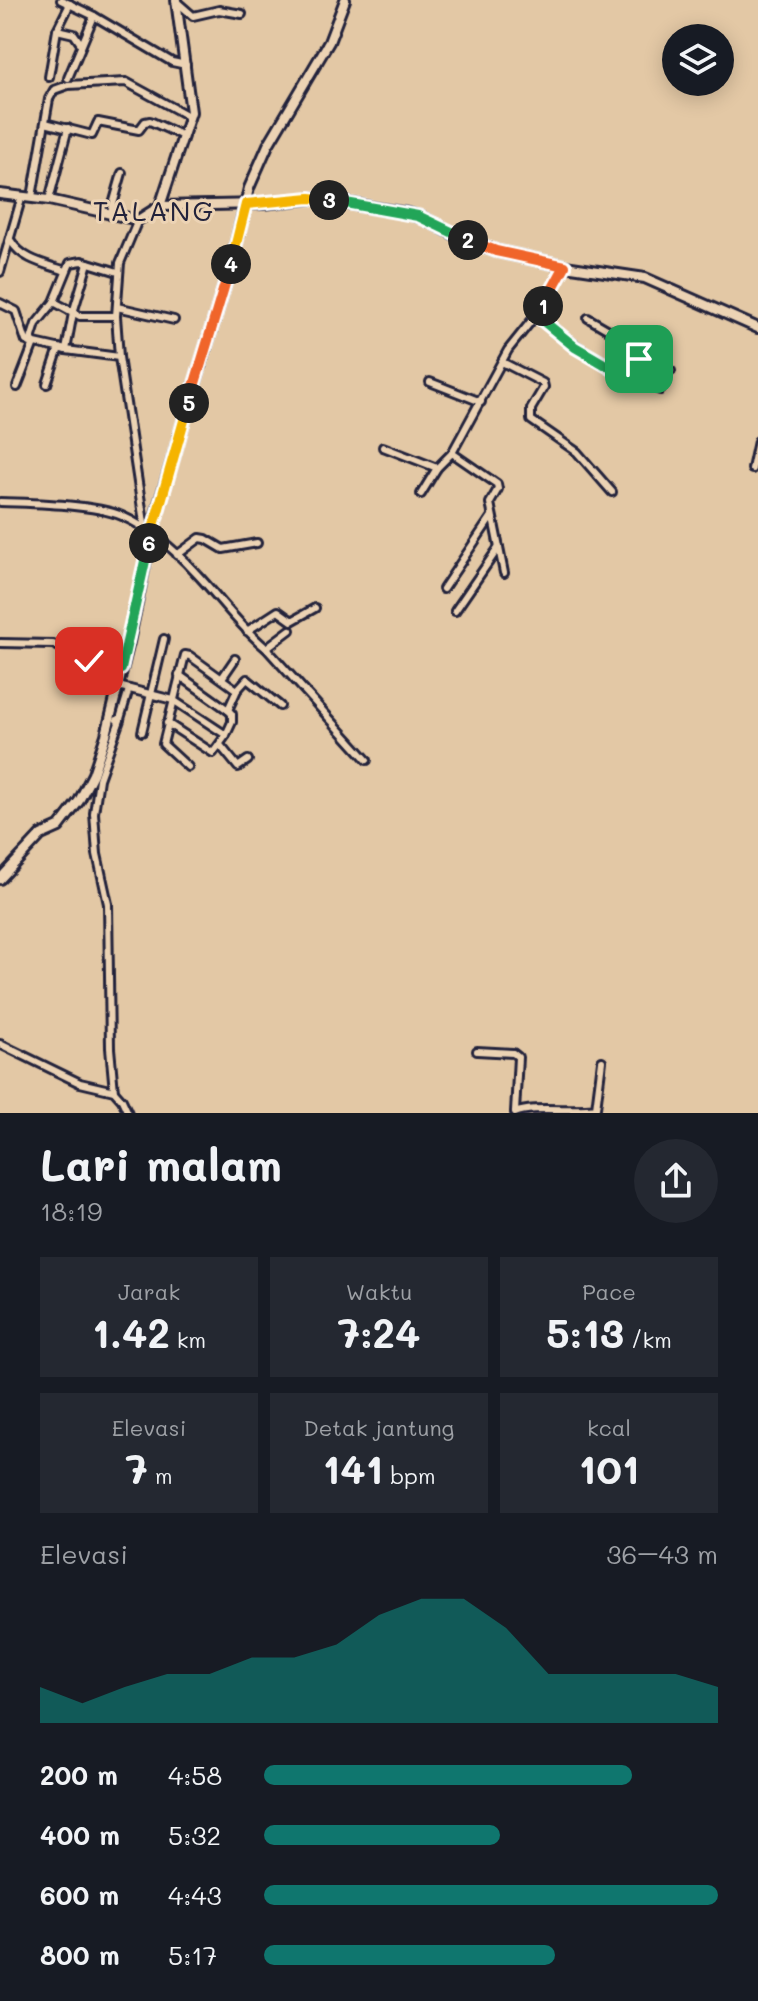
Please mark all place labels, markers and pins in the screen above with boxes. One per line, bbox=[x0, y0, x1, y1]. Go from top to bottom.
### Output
pin: 3 bbox=[309, 180, 349, 220]
pin: 2 bbox=[448, 220, 488, 260]
pin: 4 bbox=[211, 244, 251, 284]
pin: 1 bbox=[523, 286, 563, 326]
pin bbox=[605, 325, 673, 393]
pin: 5 bbox=[169, 383, 209, 423]
pin: 6 bbox=[129, 523, 169, 563]
pin bbox=[55, 627, 123, 695]

